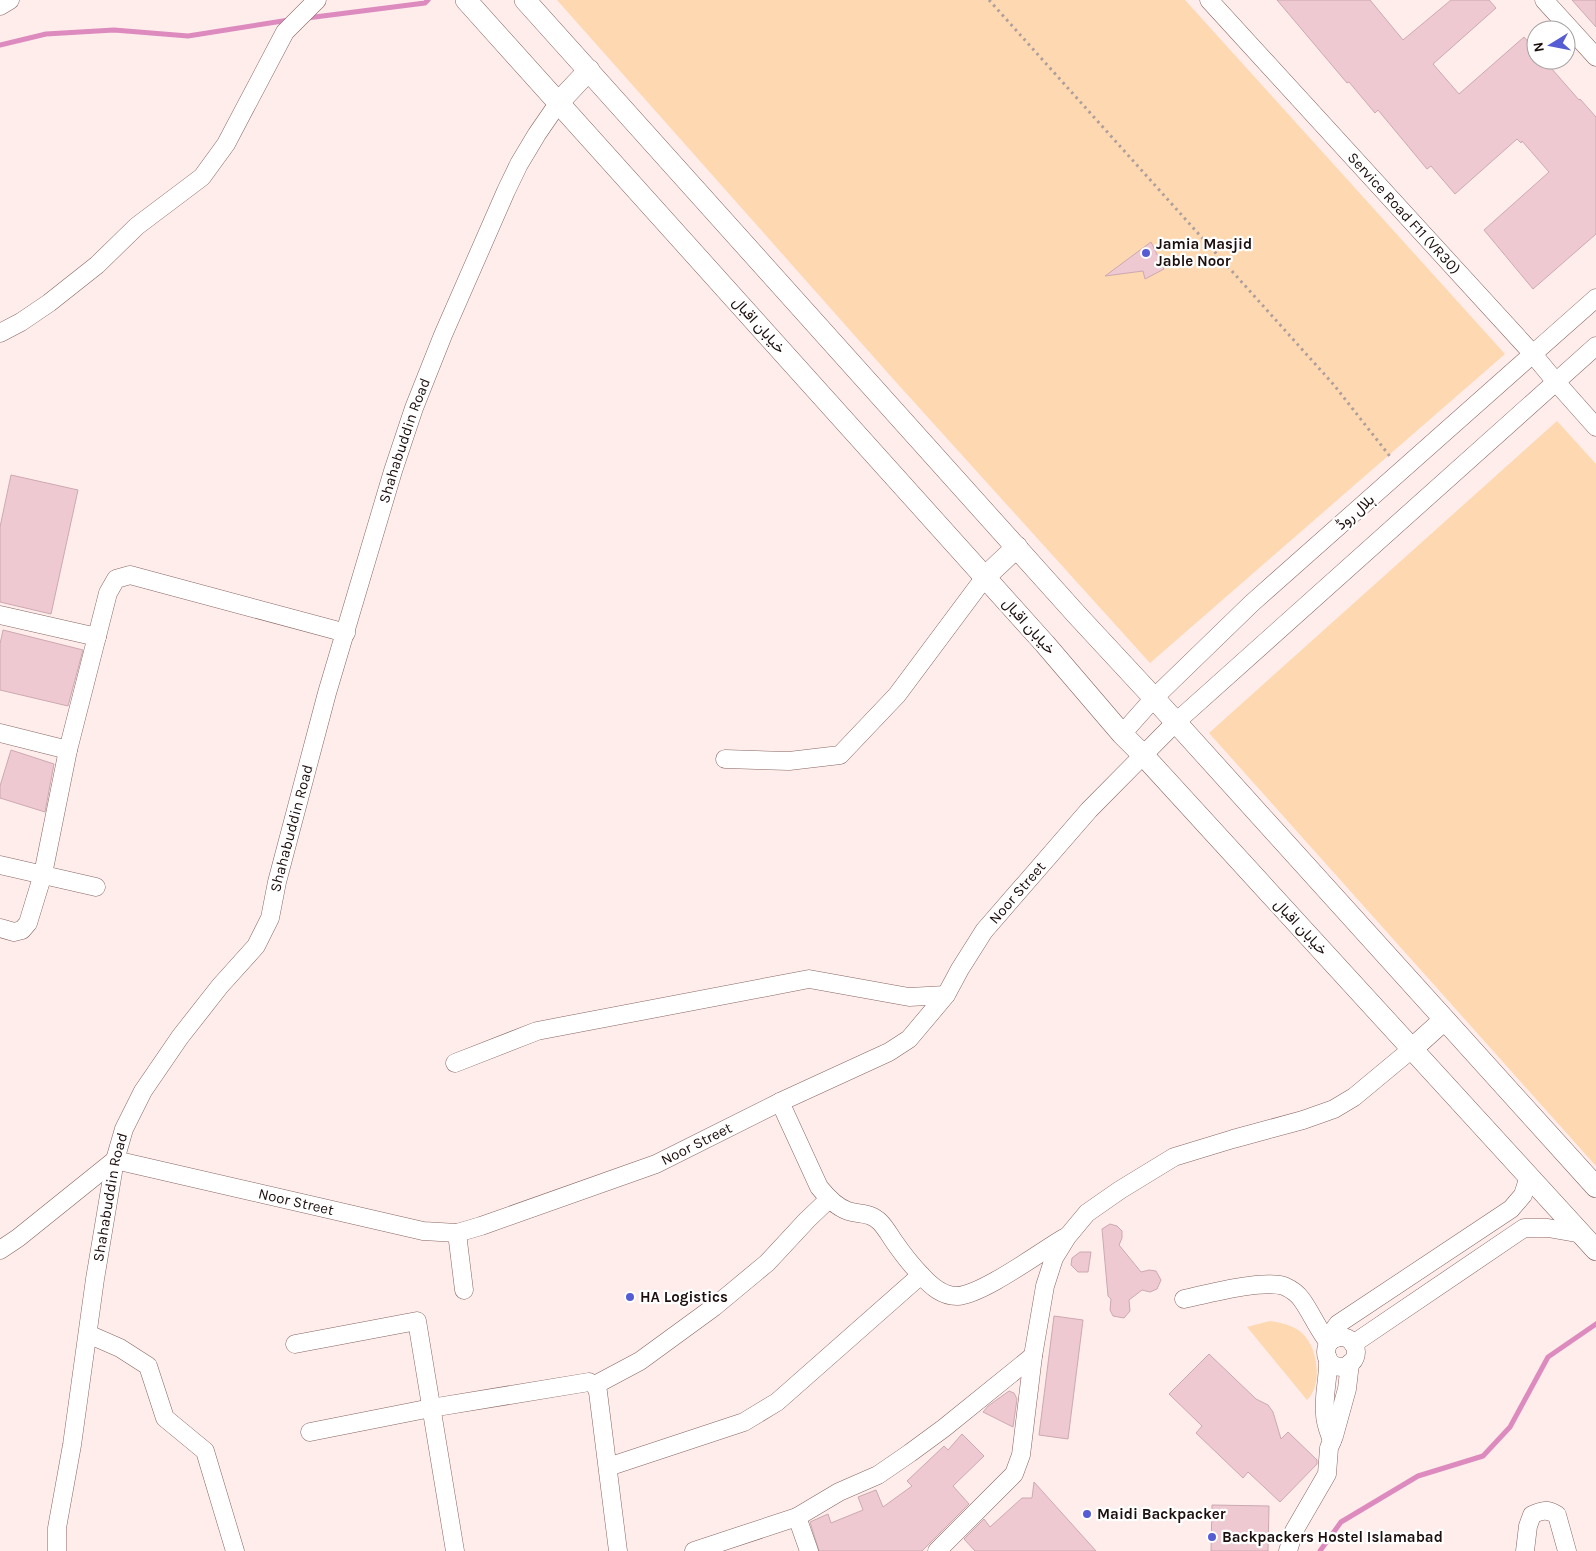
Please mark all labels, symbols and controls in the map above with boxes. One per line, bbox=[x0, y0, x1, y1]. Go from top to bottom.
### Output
north arrow bbox=[1526, 20, 1576, 70]
text: N bbox=[1529, 41, 1548, 54]
street label: Service Road F11 (VR30) bbox=[1344, 149, 1464, 278]
place label: Jamia Masjid Jable Noor bbox=[1156, 235, 1252, 270]
marker: Jamia Masjid Jable Noor bbox=[1140, 247, 1152, 259]
street label: خیابان اقبال bbox=[729, 293, 789, 357]
street label: Shahabuddin Road bbox=[375, 375, 434, 505]
street label: ہلال روڈ bbox=[1332, 490, 1379, 534]
street label: خیابان اقبال bbox=[999, 594, 1059, 658]
street label: Shahabuddin Road bbox=[266, 763, 317, 894]
street label: Noor Street bbox=[985, 857, 1049, 928]
street label: خیابان اقبال bbox=[1270, 895, 1332, 959]
street label: Noor Street bbox=[658, 1118, 735, 1169]
street label: Shahabuddin Road bbox=[89, 1131, 131, 1263]
street label: Noor Street bbox=[257, 1184, 336, 1219]
place label: HA Logistics bbox=[640, 1288, 728, 1306]
marker: HA Logistics bbox=[624, 1291, 636, 1303]
place label: Maidi Backpacker bbox=[1097, 1505, 1226, 1523]
marker: Maidi Backpacker bbox=[1081, 1508, 1093, 1520]
place label: Backpackers Hostel Islamabad bbox=[1222, 1528, 1443, 1546]
marker: Backpackers Hostel Islamabad bbox=[1206, 1531, 1218, 1543]

